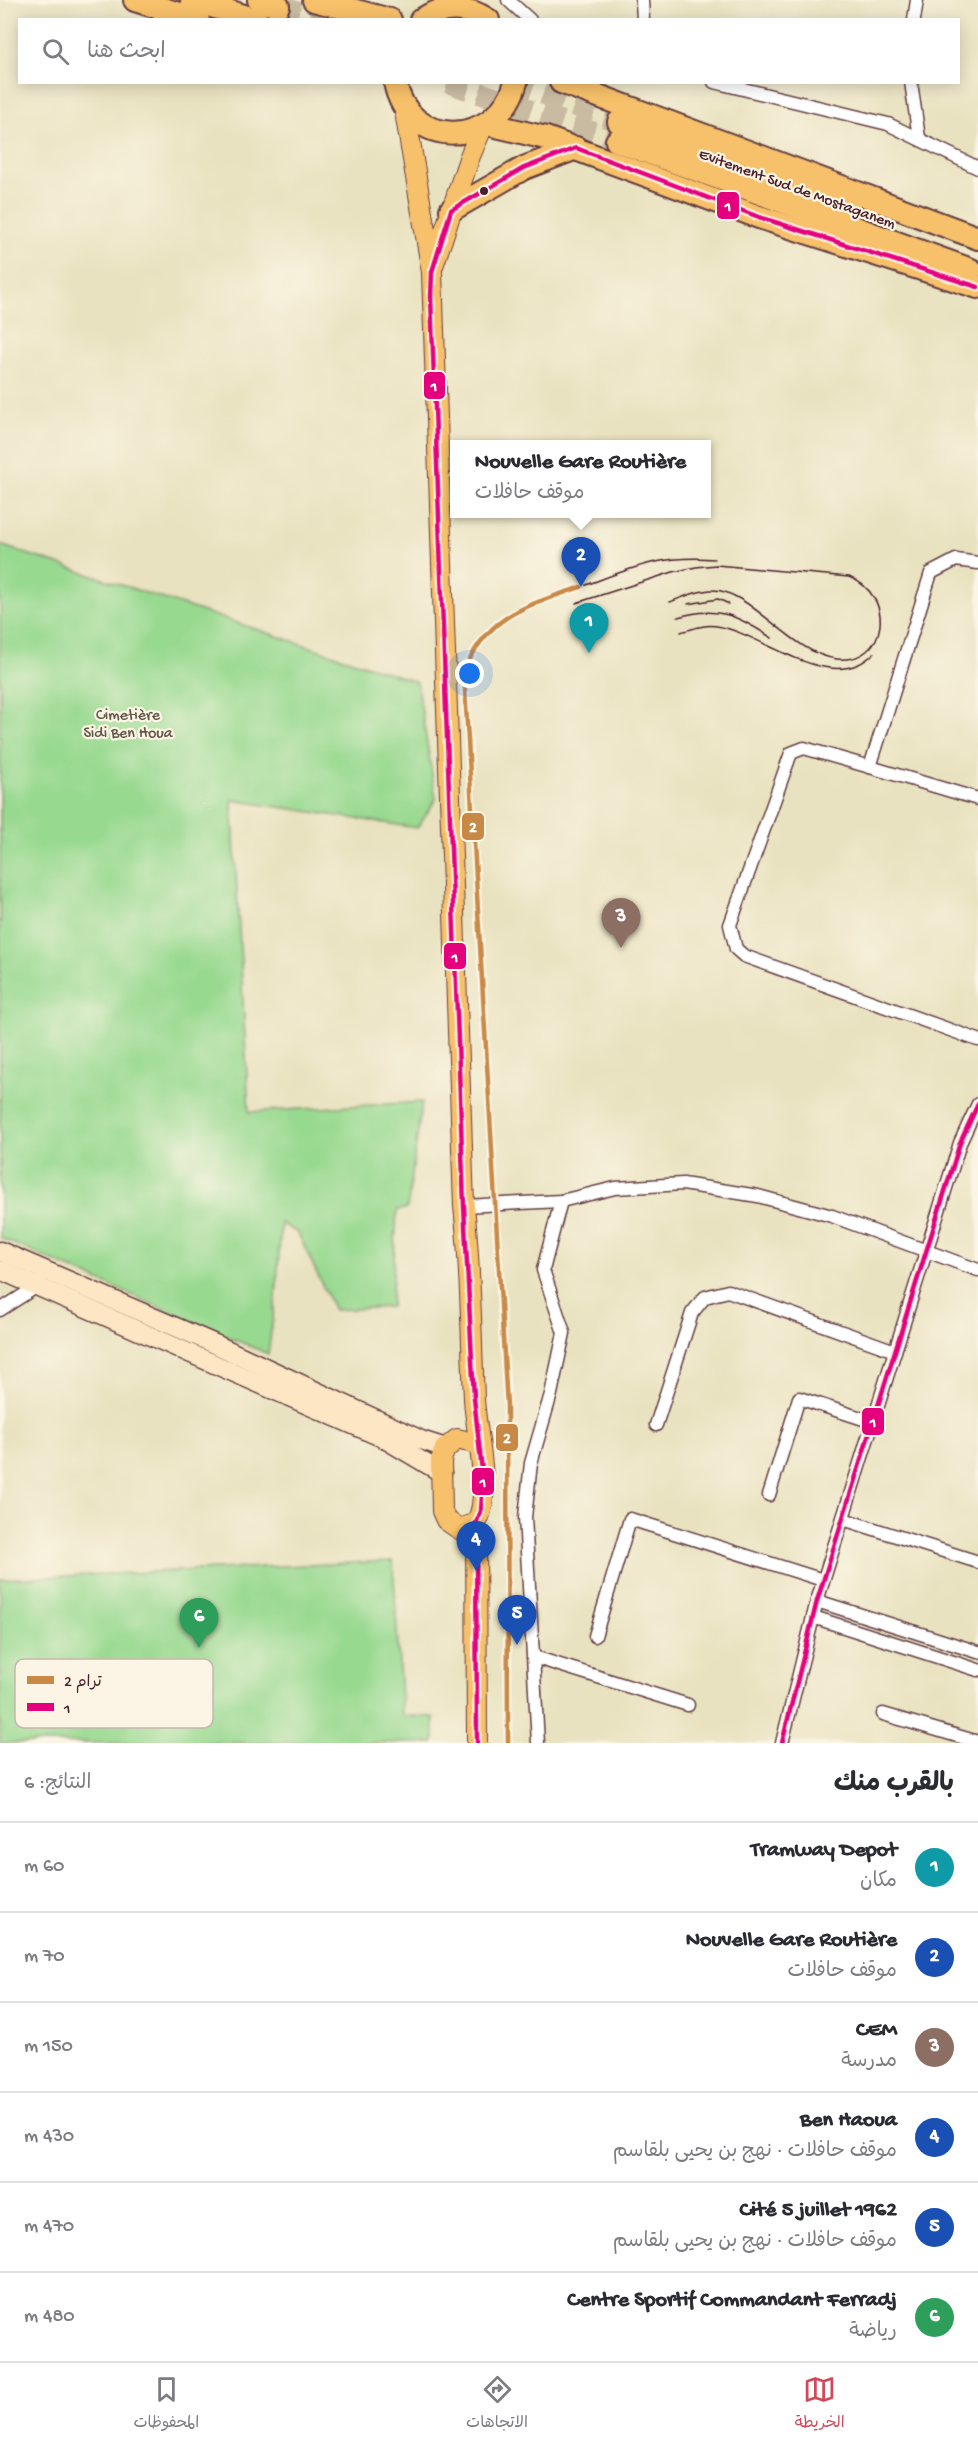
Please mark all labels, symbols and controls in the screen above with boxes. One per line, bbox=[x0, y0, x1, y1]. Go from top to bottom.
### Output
search box bbox=[18, 18, 960, 84]
icon: search bbox=[39, 35, 72, 68]
text: ابحث هنا bbox=[87, 40, 166, 66]
street label: Evitement Sud de Mostaganem bbox=[696, 146, 898, 235]
unlabelled marker bbox=[478, 185, 490, 197]
line badge: 1 bbox=[716, 191, 740, 220]
text: 1 bbox=[724, 199, 731, 218]
line badge: 1 bbox=[423, 371, 446, 400]
text: 1 bbox=[430, 379, 437, 398]
popup bbox=[450, 440, 711, 518]
text: Nouvelle Gare Routière bbox=[475, 450, 686, 476]
text: موقف حافلات bbox=[475, 483, 584, 506]
pin: 2 bbox=[562, 538, 600, 587]
pin: 1 bbox=[570, 604, 608, 653]
your location bbox=[455, 659, 484, 688]
park label: Cimetière Sidi Ben Houa bbox=[83, 707, 174, 744]
line badge: 2 bbox=[461, 812, 485, 841]
text: 2 bbox=[469, 820, 477, 839]
pin: 3 bbox=[602, 898, 640, 948]
line badge: 1 bbox=[443, 942, 467, 970]
text: 1 bbox=[451, 950, 458, 969]
line badge: 1 bbox=[861, 1407, 885, 1436]
text: 1 bbox=[869, 1415, 876, 1434]
line badge: 2 bbox=[495, 1423, 519, 1452]
text: 2 bbox=[503, 1431, 511, 1450]
line badge: 1 bbox=[471, 1467, 495, 1496]
text: 1 bbox=[479, 1475, 486, 1494]
pin: 4 bbox=[456, 1522, 496, 1571]
pin: 5 bbox=[498, 1596, 536, 1645]
pin: 6 bbox=[180, 1598, 218, 1648]
legend bbox=[15, 1659, 213, 1728]
text: ترام 2 bbox=[64, 1674, 102, 1693]
text: 1 bbox=[63, 1701, 70, 1720]
text: بالقرب منك bbox=[834, 1770, 954, 1801]
text: النتائج: 6 bbox=[24, 1773, 91, 1796]
text: Tramway Depot bbox=[751, 1838, 897, 1864]
text: 60 m bbox=[24, 1856, 64, 1879]
text: 1 bbox=[930, 1856, 939, 1879]
text: مكان bbox=[860, 1871, 897, 1894]
text: Nouvelle Gare Routière bbox=[686, 1928, 897, 1954]
text: 70 m bbox=[24, 1946, 65, 1969]
text: 2 bbox=[930, 1946, 939, 1969]
text: موقف حافلات bbox=[788, 1961, 897, 1984]
text: CEM bbox=[856, 2018, 897, 2044]
text: 150 m bbox=[24, 2036, 73, 2059]
text: 3 bbox=[929, 2036, 940, 2059]
text: مدرسة bbox=[841, 2051, 897, 2074]
text: Ben Haoua bbox=[800, 2108, 897, 2134]
text: 430 m bbox=[24, 2126, 74, 2149]
text: 4 bbox=[930, 2126, 939, 2149]
text: موقف حافلات · نهج بن يحيى بلقاسم bbox=[613, 2141, 897, 2164]
text: Cité 5 juillet 1962 bbox=[739, 2198, 897, 2224]
text: 470 m bbox=[24, 2216, 74, 2239]
text: 5 bbox=[929, 2216, 940, 2239]
text: موقف حافلات · نهج بن يحيى بلقاسم bbox=[613, 2231, 897, 2254]
text: Centre Sportif Commandant Ferradj bbox=[567, 2288, 897, 2314]
text: 480 m bbox=[24, 2306, 75, 2329]
text: 6 bbox=[929, 2306, 940, 2329]
text: رياضة bbox=[849, 2321, 897, 2344]
tab: المحفوظات bbox=[133, 2373, 199, 2436]
tab: الاتجاهات bbox=[466, 2373, 528, 2436]
tab: الخريطة bbox=[795, 2373, 845, 2436]

